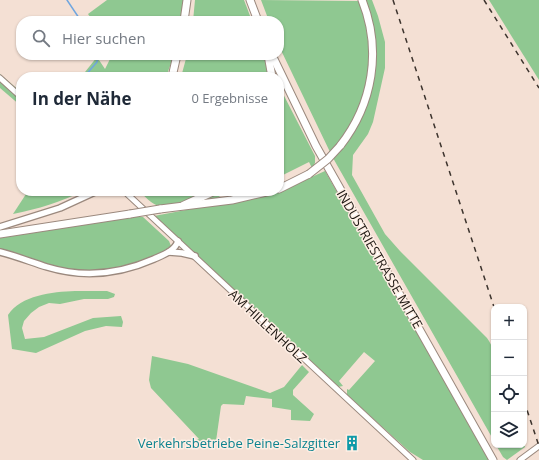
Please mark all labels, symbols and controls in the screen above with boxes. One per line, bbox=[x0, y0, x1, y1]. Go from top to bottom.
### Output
search box bbox=[16, 16, 284, 60]
icon: search bbox=[30, 27, 52, 49]
text: Hier suchen bbox=[62, 28, 146, 48]
text: In der Nähe bbox=[32, 87, 131, 110]
text: 0 Ergebnisse bbox=[191, 89, 268, 107]
street label: INDUSTRIESTRASSE MITTE bbox=[333, 186, 427, 332]
street label: AM HILLENHOLZ bbox=[225, 285, 311, 367]
map controls bbox=[491, 304, 527, 448]
button: + bbox=[491, 304, 527, 340]
button: − bbox=[491, 340, 527, 376]
button: locate bbox=[491, 376, 527, 412]
button: layers bbox=[491, 412, 527, 448]
place label: Verkehrsbetriebe Peine-Salzgitter bbox=[138, 434, 341, 452]
building icon: Verkehrsbetriebe Peine-Salzgitter bbox=[343, 434, 361, 452]

